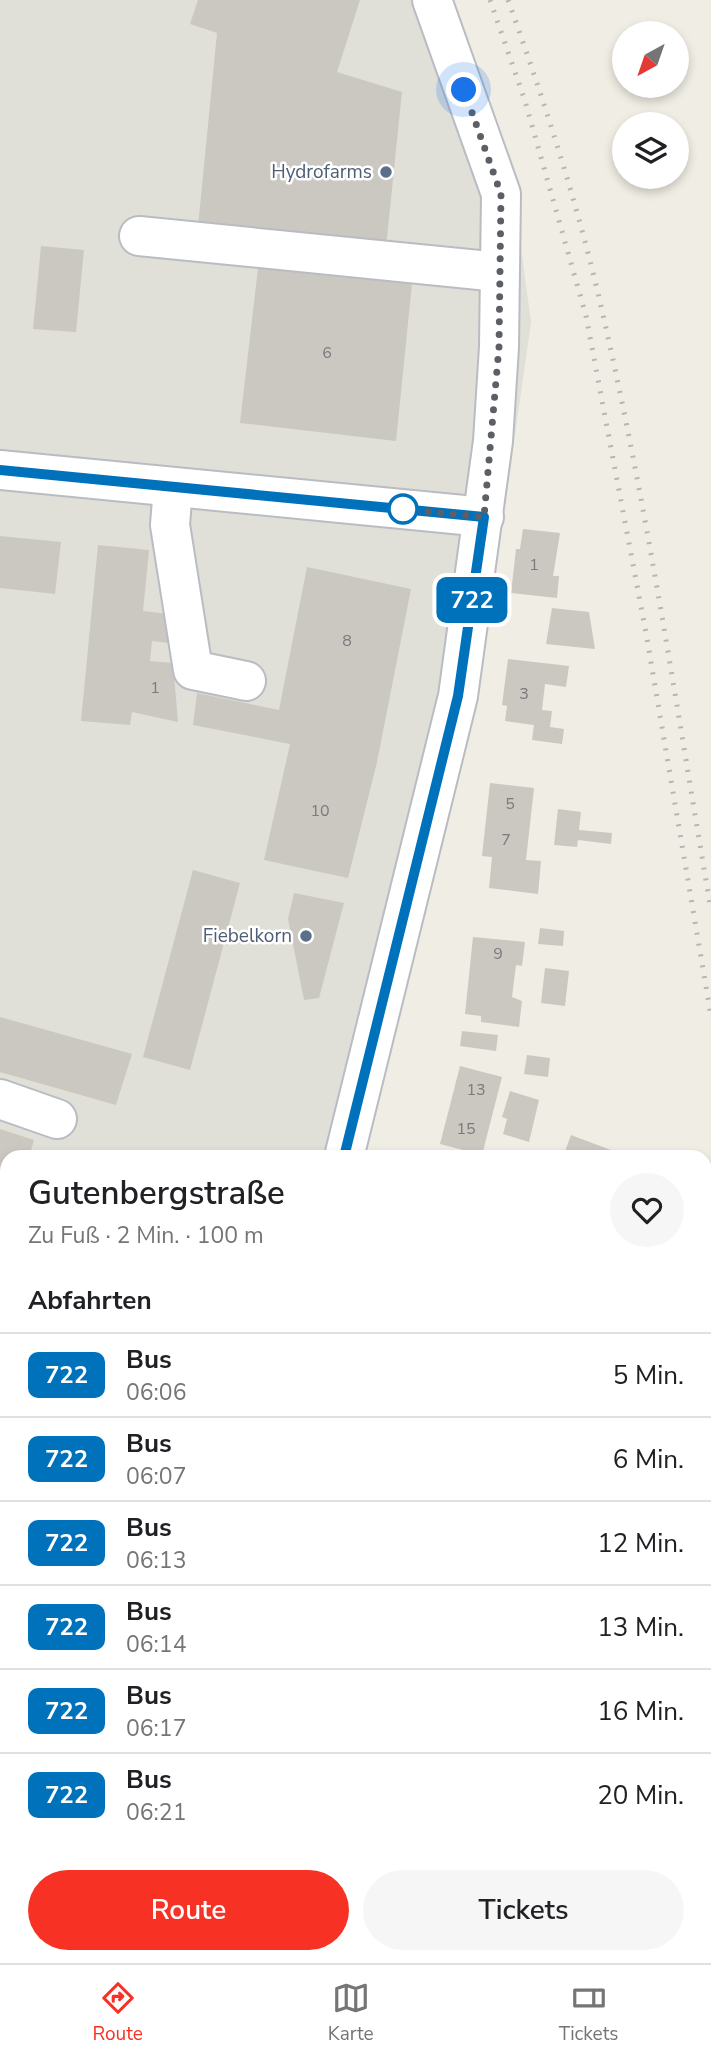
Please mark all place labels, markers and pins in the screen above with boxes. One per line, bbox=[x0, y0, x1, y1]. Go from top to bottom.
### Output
place label: Hydrofarms bbox=[271, 159, 372, 185]
marker: Hydrofarms bbox=[378, 164, 394, 180]
unlabelled marker bbox=[388, 494, 418, 524]
place label: Fiebelkorn bbox=[203, 923, 292, 949]
marker: Fiebelkorn bbox=[298, 928, 314, 944]

